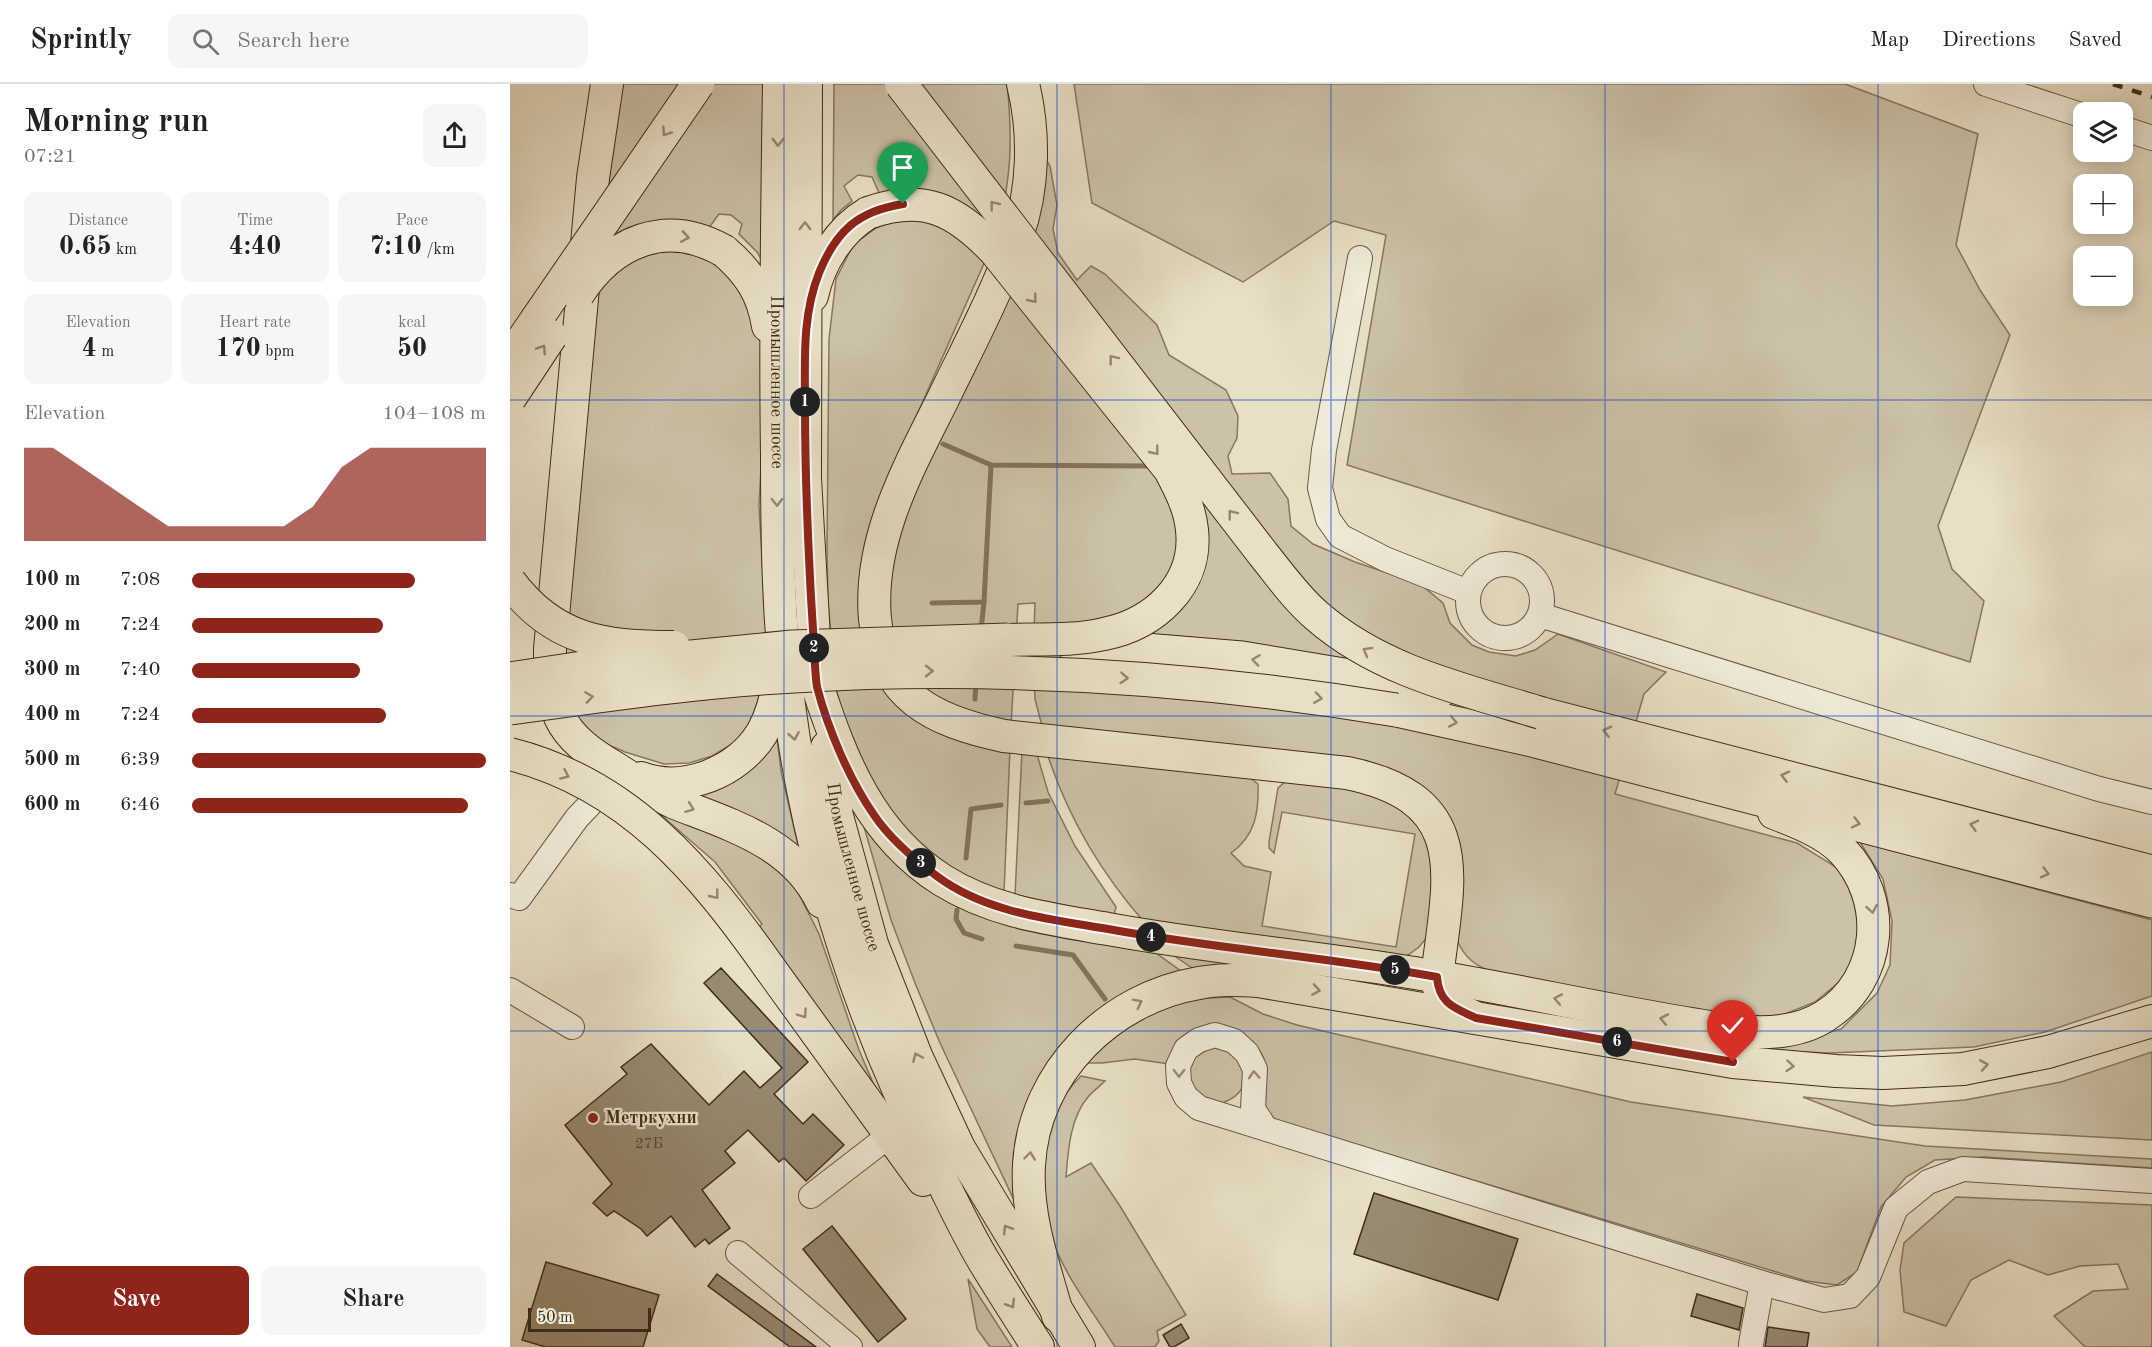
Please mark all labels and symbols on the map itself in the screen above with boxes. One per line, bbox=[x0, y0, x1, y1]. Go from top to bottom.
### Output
one-way arrow bbox=[662, 126, 673, 137]
one-way arrow bbox=[772, 138, 784, 147]
pin bbox=[877, 142, 928, 204]
one-way arrow bbox=[990, 200, 1001, 211]
one-way arrow bbox=[799, 221, 811, 230]
one-way arrow bbox=[680, 231, 690, 243]
one-way arrow bbox=[1026, 292, 1037, 303]
street label: Промышленное шоссе bbox=[767, 295, 786, 469]
one-way arrow bbox=[535, 345, 546, 356]
one-way arrow bbox=[1109, 355, 1120, 366]
pin: 1 bbox=[790, 387, 820, 417]
one-way arrow bbox=[1148, 444, 1159, 455]
one-way arrow bbox=[771, 497, 784, 506]
one-way arrow bbox=[1228, 509, 1239, 520]
pin: 2 bbox=[799, 633, 829, 663]
one-way arrow bbox=[1363, 647, 1373, 659]
one-way arrow bbox=[1251, 655, 1261, 667]
one-way arrow bbox=[925, 665, 934, 677]
one-way arrow bbox=[1120, 671, 1129, 684]
one-way arrow bbox=[1314, 691, 1323, 703]
one-way arrow bbox=[584, 692, 593, 704]
one-way arrow bbox=[1448, 715, 1458, 728]
one-way arrow bbox=[1603, 725, 1613, 738]
one-way arrow bbox=[788, 731, 800, 740]
one-way arrow bbox=[558, 767, 569, 779]
one-way arrow bbox=[1780, 771, 1791, 783]
street label: Промышленное шоссе bbox=[823, 782, 883, 954]
one-way arrow bbox=[684, 801, 695, 813]
one-way arrow bbox=[1851, 816, 1861, 829]
one-way arrow bbox=[1969, 820, 1979, 832]
pin: 3 bbox=[906, 848, 936, 878]
one-way arrow bbox=[2040, 865, 2050, 878]
one-way arrow bbox=[708, 888, 719, 899]
one-way arrow bbox=[1866, 904, 1878, 913]
pin: 4 bbox=[1136, 922, 1166, 952]
pin: 5 bbox=[1380, 955, 1410, 985]
one-way arrow bbox=[1311, 983, 1321, 995]
one-way arrow bbox=[1553, 993, 1563, 1006]
one-way arrow bbox=[1132, 999, 1142, 1010]
pin bbox=[1707, 1000, 1758, 1062]
one-way arrow bbox=[796, 1008, 807, 1019]
one-way arrow bbox=[1659, 1013, 1669, 1026]
pin: 6 bbox=[1602, 1027, 1632, 1057]
one-way arrow bbox=[912, 1052, 924, 1063]
one-way arrow bbox=[1785, 1059, 1794, 1072]
one-way arrow bbox=[1979, 1060, 1989, 1072]
one-way arrow bbox=[1173, 1069, 1185, 1078]
one-way arrow bbox=[1247, 1070, 1260, 1079]
place label: Метркухни bbox=[605, 1109, 697, 1127]
marker: Метркухни bbox=[586, 1111, 600, 1125]
house number: 27Б bbox=[635, 1137, 663, 1152]
one-way arrow bbox=[1024, 1151, 1036, 1160]
one-way arrow bbox=[1003, 1225, 1014, 1235]
one-way arrow bbox=[1003, 1298, 1014, 1309]
scale bar bbox=[528, 1305, 651, 1332]

